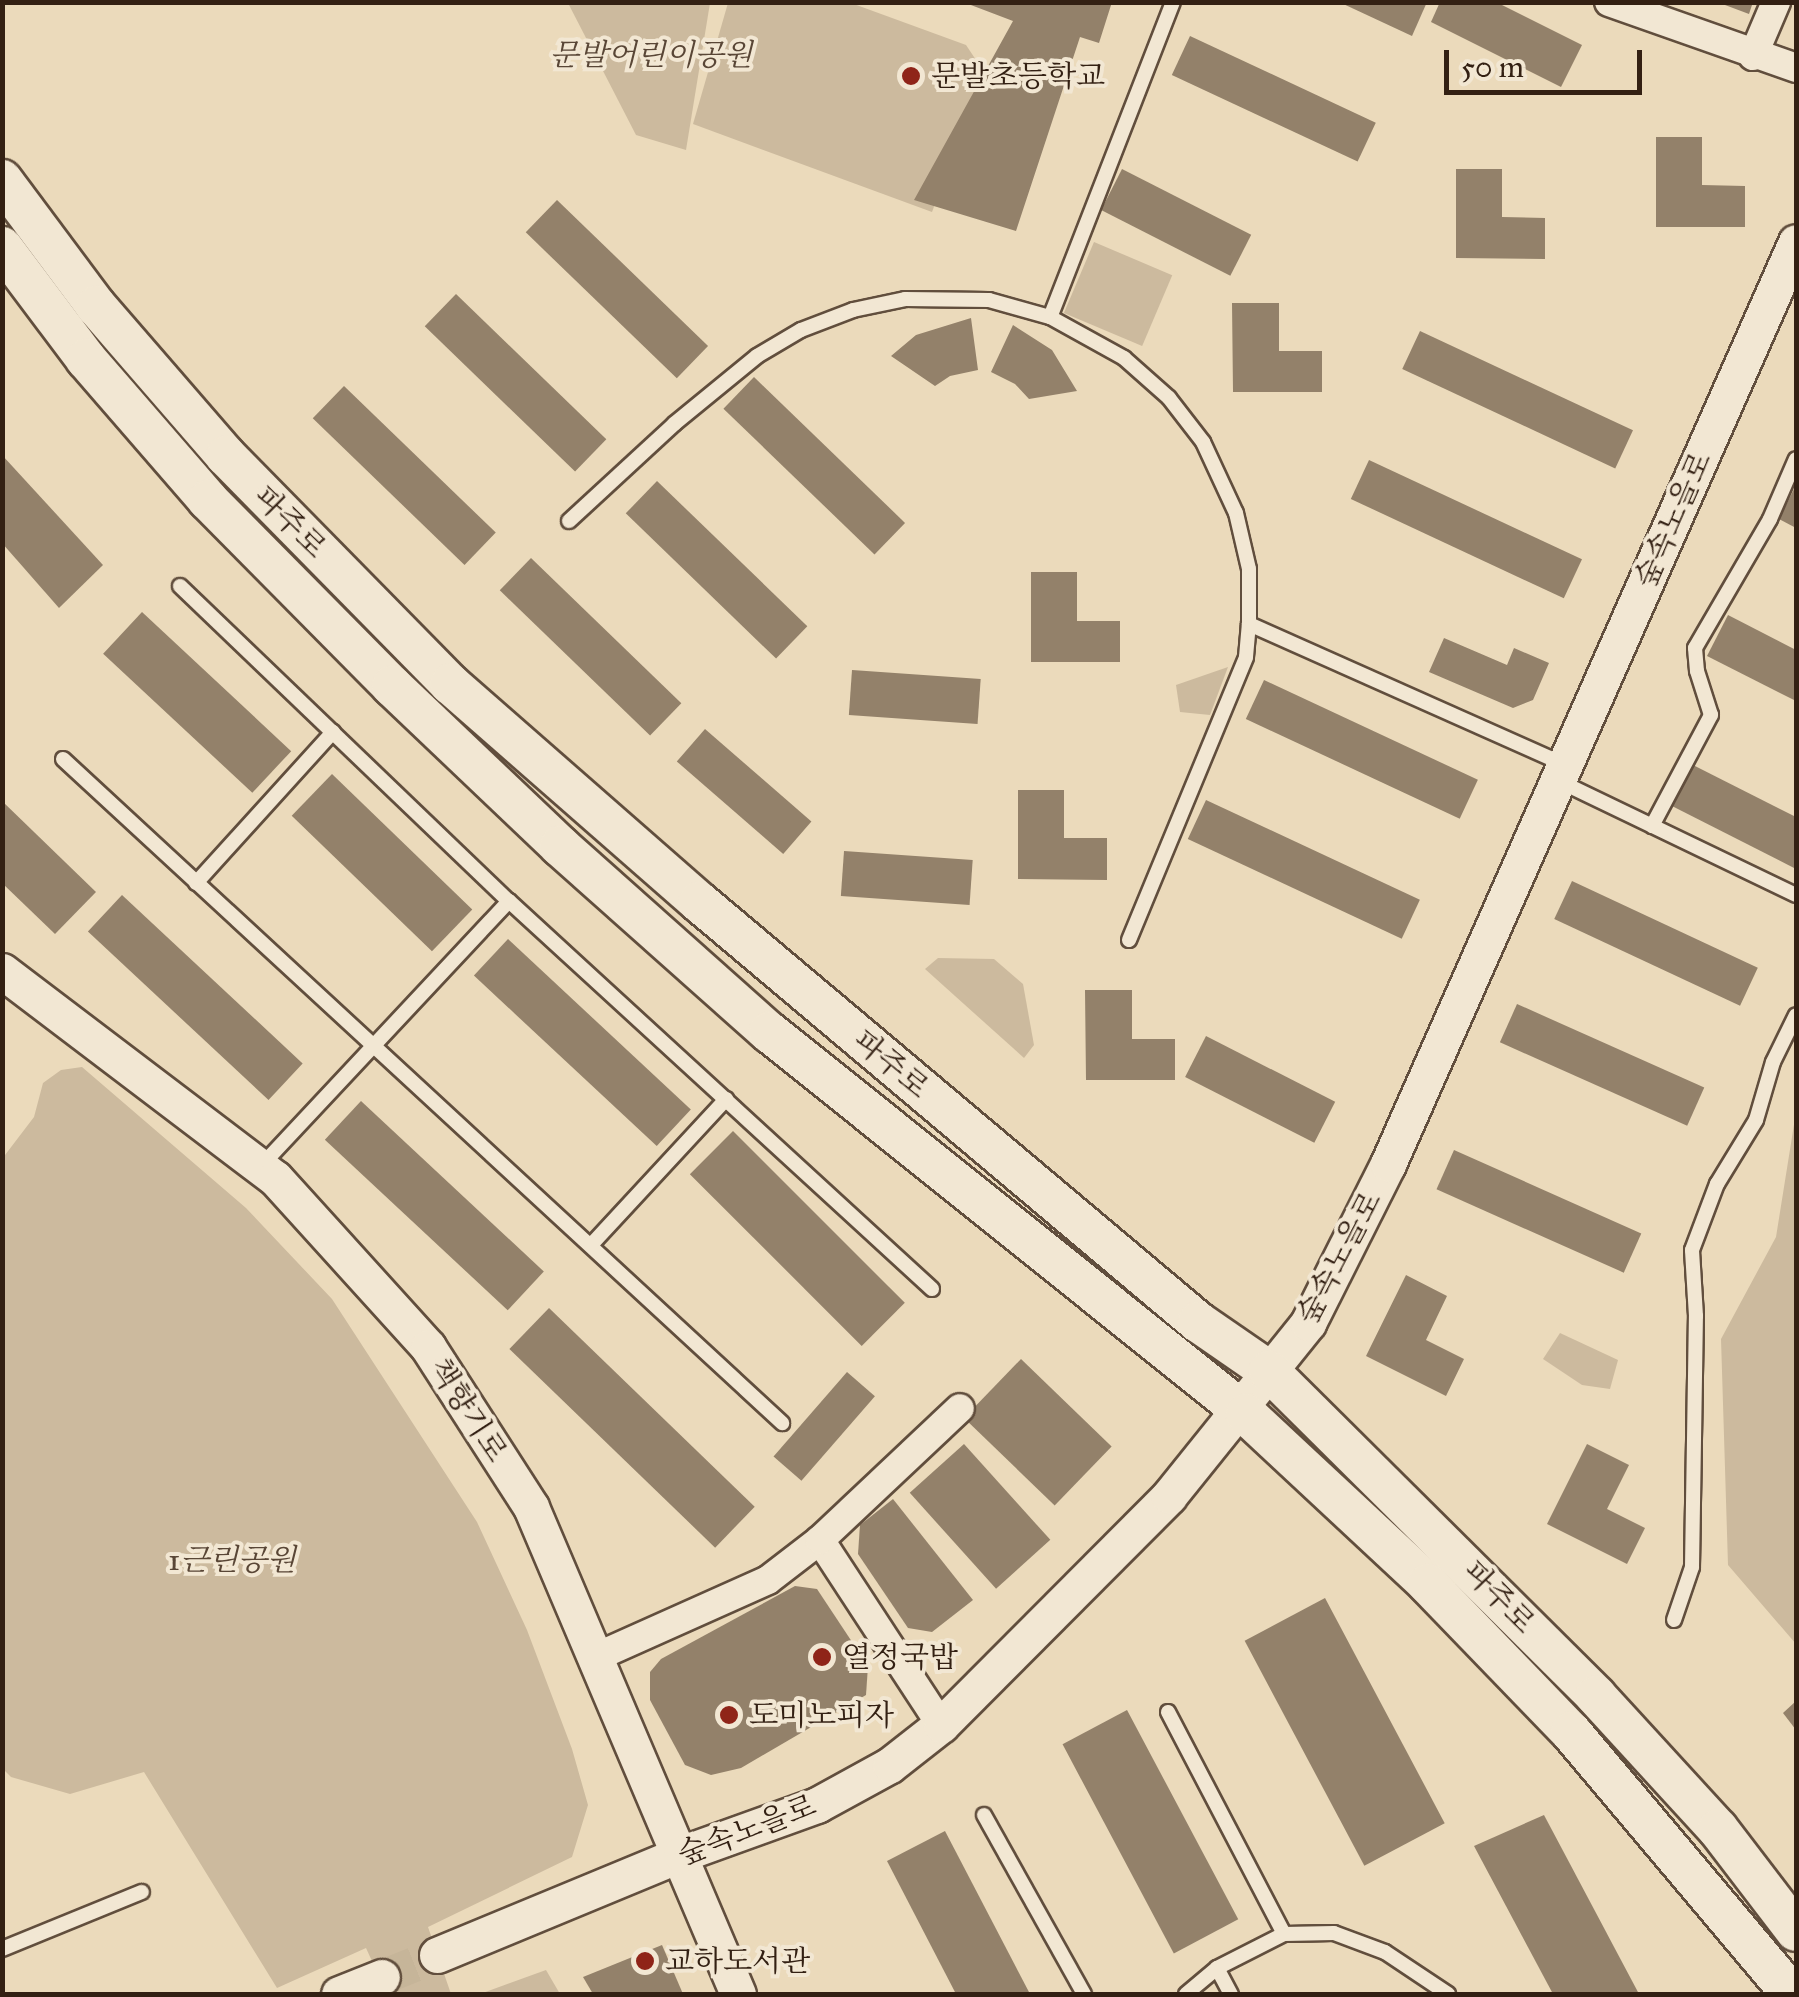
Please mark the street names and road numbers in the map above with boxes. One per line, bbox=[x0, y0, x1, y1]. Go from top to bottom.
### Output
street label: 숲속노을로 bbox=[1627, 446, 1719, 594]
street label: 파주로 bbox=[247, 479, 333, 565]
street label: 파주로 bbox=[846, 1022, 936, 1106]
street label: 숲속노을로 bbox=[1289, 1186, 1389, 1330]
street label: 책향기로 bbox=[421, 1352, 515, 1468]
street label: 파주로 bbox=[1456, 1553, 1542, 1641]
street label: 숲속노을로 bbox=[673, 1787, 821, 1873]

